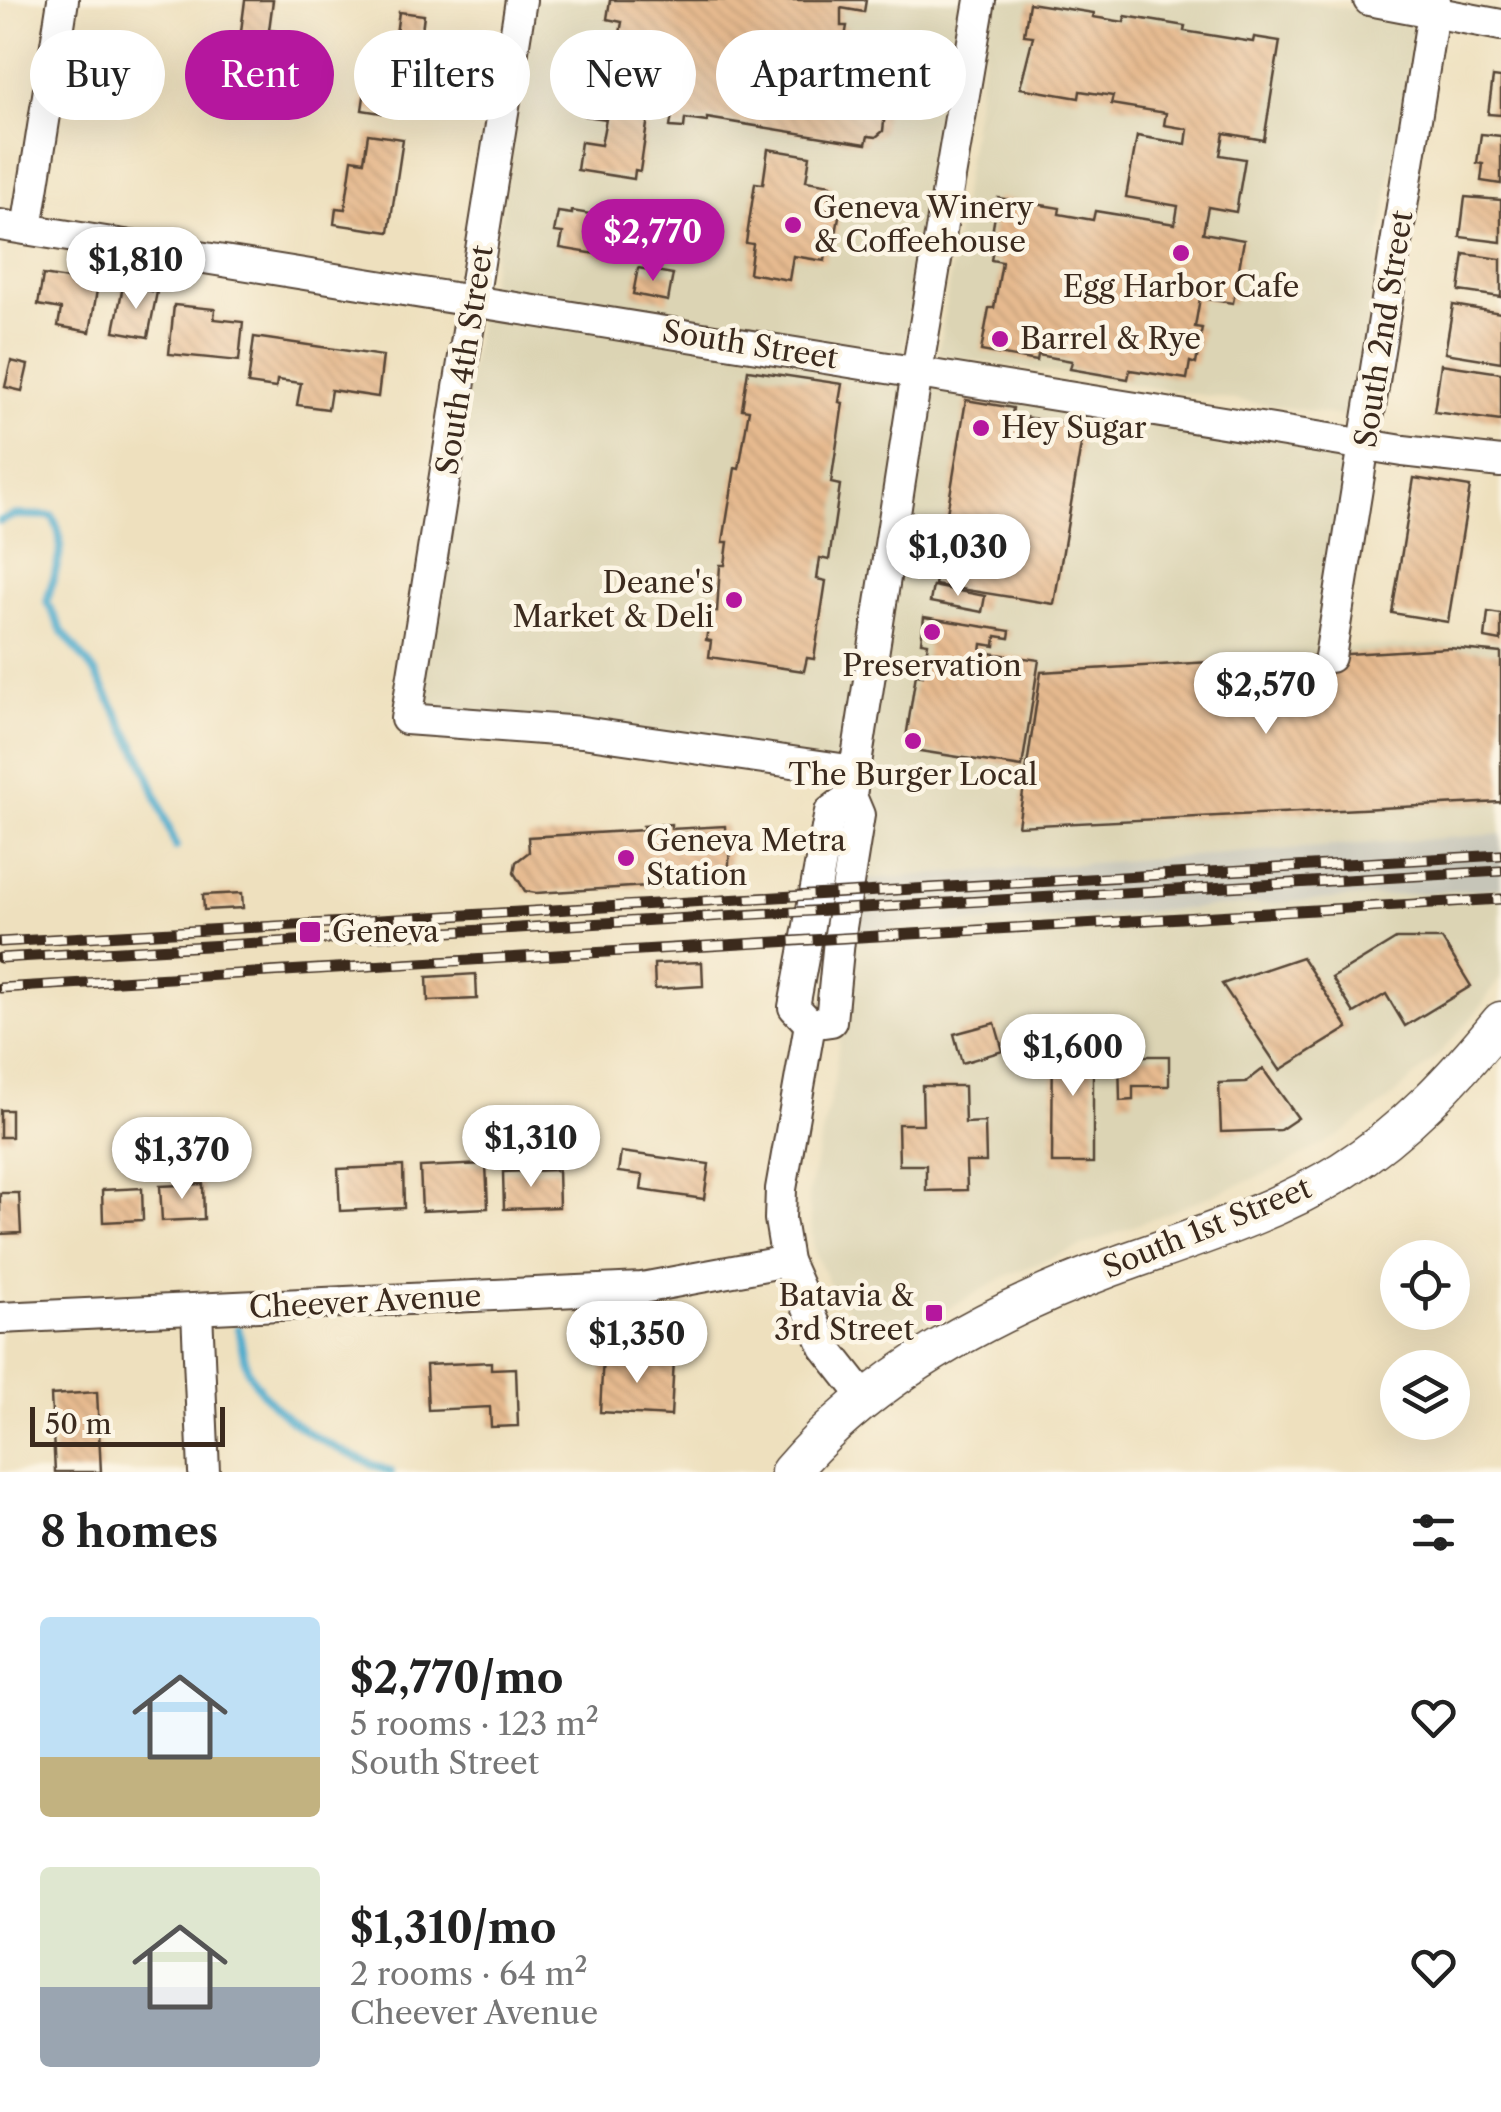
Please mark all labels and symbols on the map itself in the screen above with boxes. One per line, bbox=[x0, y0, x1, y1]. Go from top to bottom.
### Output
place label: Geneva Winery & Coffeehouse bbox=[813, 189, 1034, 260]
pin: $2,770 bbox=[572, 199, 734, 284]
street label: South 2nd Street bbox=[1346, 207, 1421, 450]
marker: Geneva Winery & Coffeehouse bbox=[782, 214, 804, 236]
pin: $1,810 bbox=[55, 227, 217, 312]
street label: South 4th Street bbox=[428, 242, 501, 477]
marker: Egg Harbor Cafe bbox=[1170, 242, 1192, 264]
place label: Egg Harbor Cafe bbox=[1063, 268, 1299, 305]
street label: South Street bbox=[660, 312, 841, 377]
place label: Barrel & Rye bbox=[1020, 320, 1201, 357]
marker: Barrel & Rye bbox=[989, 328, 1011, 350]
place label: Hey Sugar bbox=[1001, 409, 1147, 446]
marker: Hey Sugar bbox=[970, 417, 992, 439]
pin: $1,030 bbox=[877, 514, 1039, 599]
place label: Deane's Market & Deli bbox=[513, 564, 714, 635]
marker: Deane's Market & Deli bbox=[723, 589, 745, 611]
marker: Preservation bbox=[921, 621, 943, 643]
place label: Preservation bbox=[842, 647, 1022, 684]
pin: $2,570 bbox=[1185, 652, 1347, 737]
marker: The Burger Local bbox=[902, 730, 924, 752]
place label: The Burger Local bbox=[788, 756, 1038, 793]
place label: Geneva Metra Station bbox=[646, 822, 846, 893]
marker: Geneva Metra Station bbox=[615, 847, 637, 869]
place label: Geneva bbox=[332, 913, 439, 950]
marker: Geneva bbox=[297, 919, 323, 945]
pin: $1,600 bbox=[992, 1014, 1154, 1099]
pin: $1,310 bbox=[450, 1105, 612, 1190]
pin: $1,370 bbox=[101, 1117, 263, 1202]
street label: South 1st Street bbox=[1097, 1169, 1317, 1286]
street label: Cheever Avenue bbox=[248, 1277, 482, 1326]
place label: Batavia & 3rd Street bbox=[774, 1277, 914, 1348]
pin: $1,350 bbox=[556, 1301, 718, 1386]
marker: Batavia & 3rd Street bbox=[923, 1302, 945, 1324]
scale bar bbox=[30, 1402, 225, 1446]

